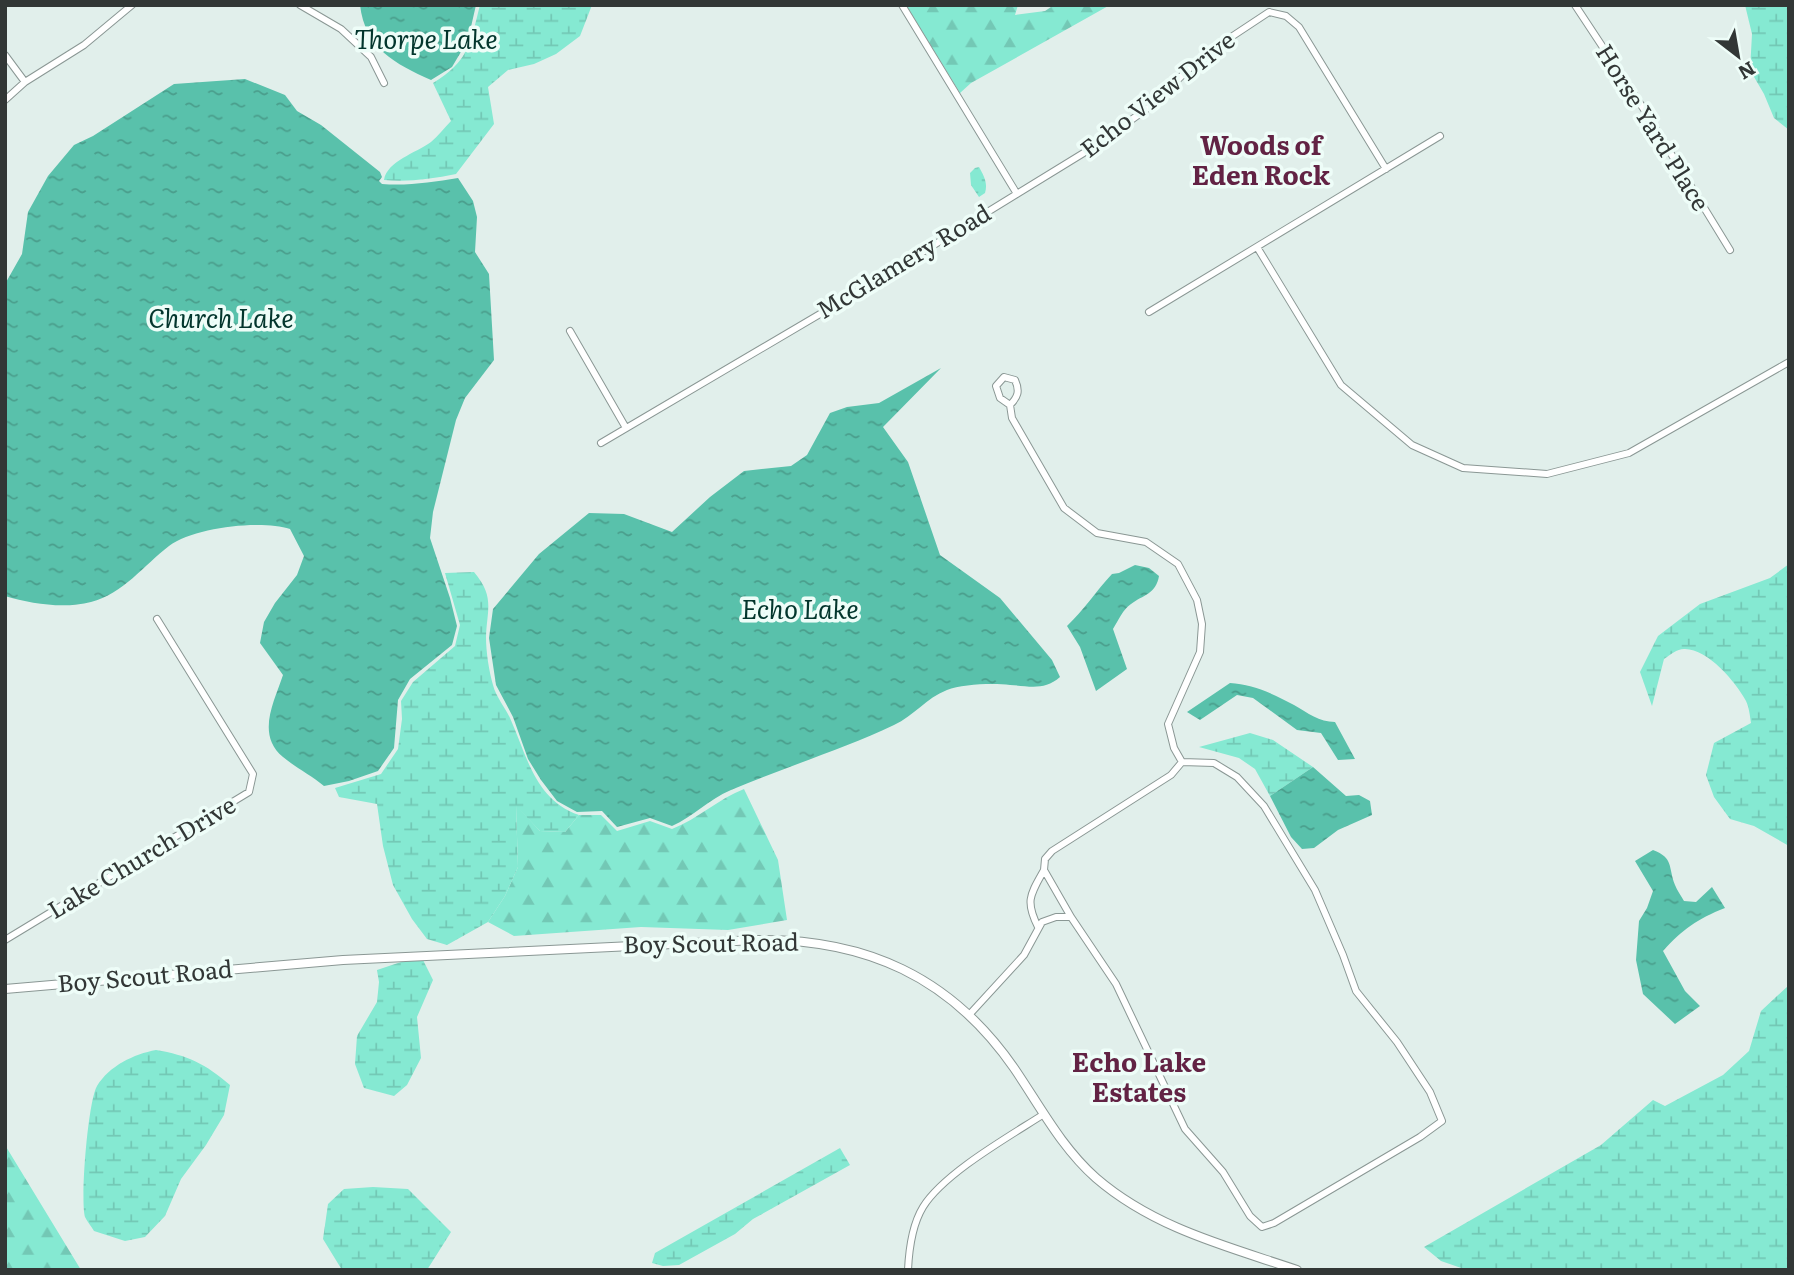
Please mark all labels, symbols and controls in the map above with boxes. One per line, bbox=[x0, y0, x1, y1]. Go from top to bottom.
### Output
water label: Thorpe Lake bbox=[354, 18, 498, 57]
street label: Echo View Drive bbox=[1072, 21, 1241, 165]
north arrow bbox=[1703, 21, 1773, 91]
street label: Horse Yard Place bbox=[1589, 36, 1720, 217]
text: N bbox=[1733, 55, 1761, 88]
district label: Woods of Eden Rock bbox=[1192, 124, 1331, 193]
street label: McGlamery Road bbox=[809, 194, 997, 326]
water label: Church Lake bbox=[148, 297, 294, 336]
water label: Echo Lake bbox=[741, 588, 859, 627]
street label: Lake Church Drive bbox=[40, 786, 241, 926]
street label: Boy Scout Road bbox=[623, 922, 799, 961]
street label: Boy Scout Road bbox=[56, 949, 234, 1000]
district label: Echo Lake Estates bbox=[1072, 1041, 1206, 1110]

